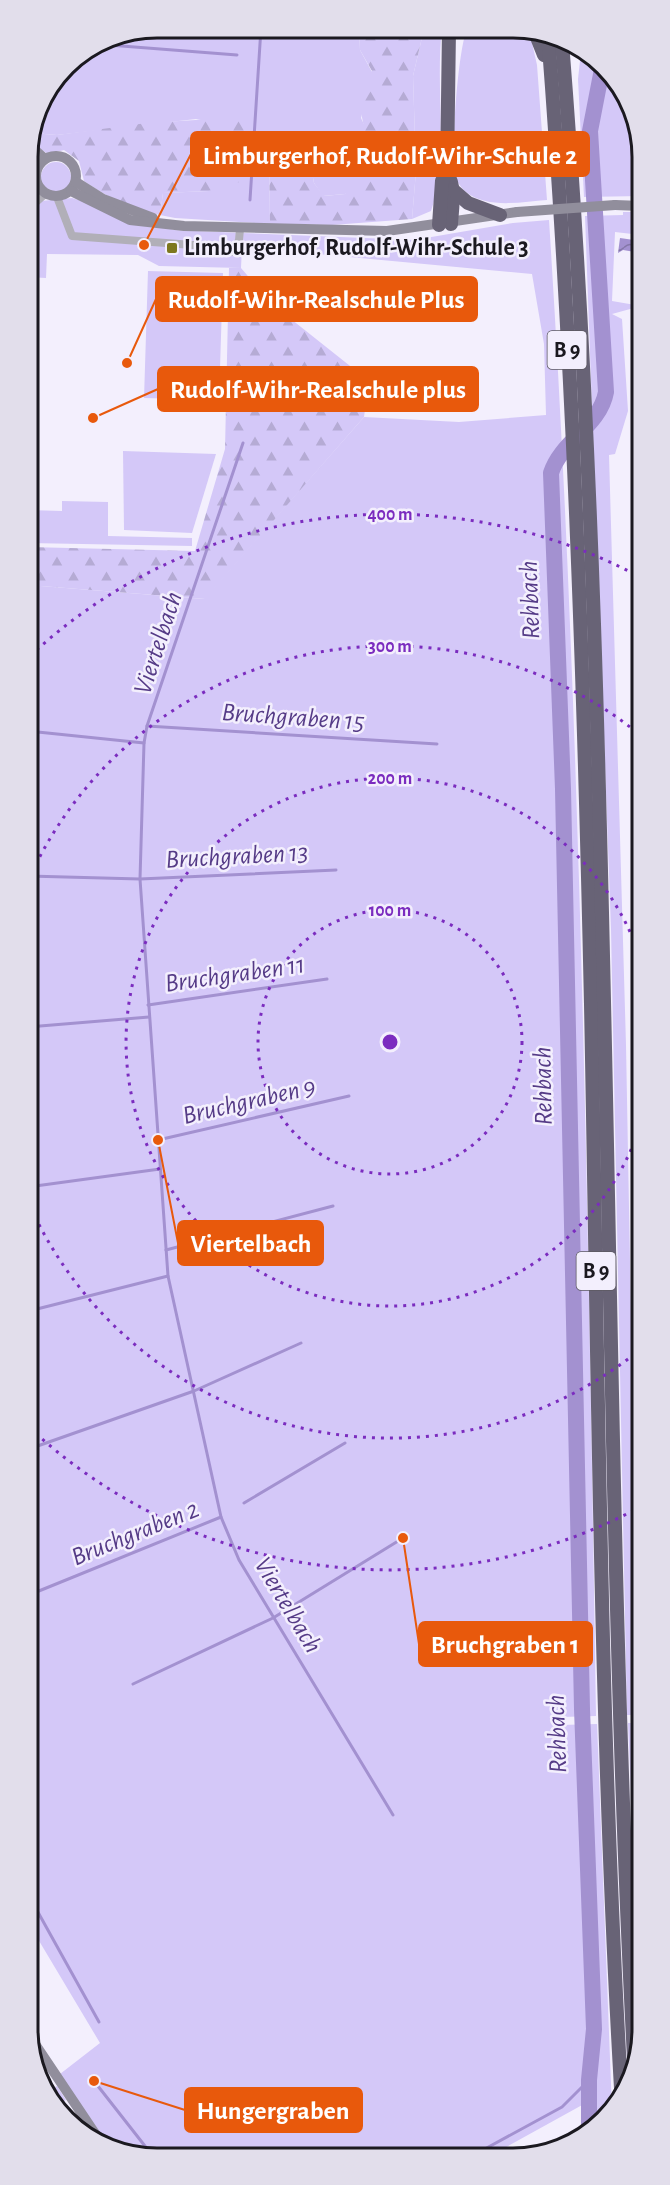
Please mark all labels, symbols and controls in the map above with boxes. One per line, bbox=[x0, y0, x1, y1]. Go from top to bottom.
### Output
callout: Limburgerhof, Rudolf-Wihr-Schule 2 bbox=[191, 132, 589, 176]
text: Limburgerhof, Rudolf-Wihr-Schule 2 bbox=[203, 143, 577, 169]
place label: Limburgerhof, Rudolf-Wihr-Schule 3 bbox=[184, 236, 529, 260]
marker: Limburgerhof, Rudolf-Wihr-Schule 3 bbox=[165, 241, 179, 255]
callout: Rudolf-Wihr-Realschule Plus bbox=[156, 277, 477, 321]
text: Rudolf-Wihr-Realschule Plus bbox=[167, 287, 465, 313]
road number: B 9 bbox=[548, 331, 586, 369]
callout: Rudolf-Wihr-Realschule plus bbox=[158, 367, 478, 411]
text: Rudolf-Wihr-Realschule plus bbox=[170, 377, 466, 403]
text: 400 m bbox=[367, 506, 413, 524]
water label: Rehbach bbox=[516, 560, 544, 640]
water label: Viertelbach bbox=[129, 588, 187, 698]
text: 300 m bbox=[368, 638, 412, 656]
water label: Bruchgraben 15 bbox=[221, 699, 365, 735]
text: 200 m bbox=[368, 770, 412, 788]
water label: Bruchgraben 13 bbox=[165, 839, 309, 873]
text: 100 m bbox=[369, 902, 411, 920]
water label: Bruchgraben 11 bbox=[163, 951, 307, 997]
centre of rings bbox=[380, 1032, 400, 1052]
water label: Rehbach bbox=[529, 1046, 557, 1126]
water label: Bruchgraben 9 bbox=[180, 1073, 318, 1129]
callout: Viertelbach bbox=[178, 1221, 323, 1265]
text: Viertelbach bbox=[191, 1231, 311, 1257]
road number: B 9 bbox=[576, 1252, 616, 1290]
water label: Bruchgraben 2 bbox=[68, 1496, 202, 1570]
water label: Viertelbach bbox=[250, 1553, 326, 1657]
callout: Bruchgraben 1 bbox=[419, 1622, 592, 1666]
text: Bruchgraben 1 bbox=[431, 1632, 579, 1658]
water label: Rehbach bbox=[543, 1694, 571, 1774]
callout: Hungergraben bbox=[185, 2088, 362, 2132]
text: Hungergraben bbox=[196, 2098, 350, 2124]

